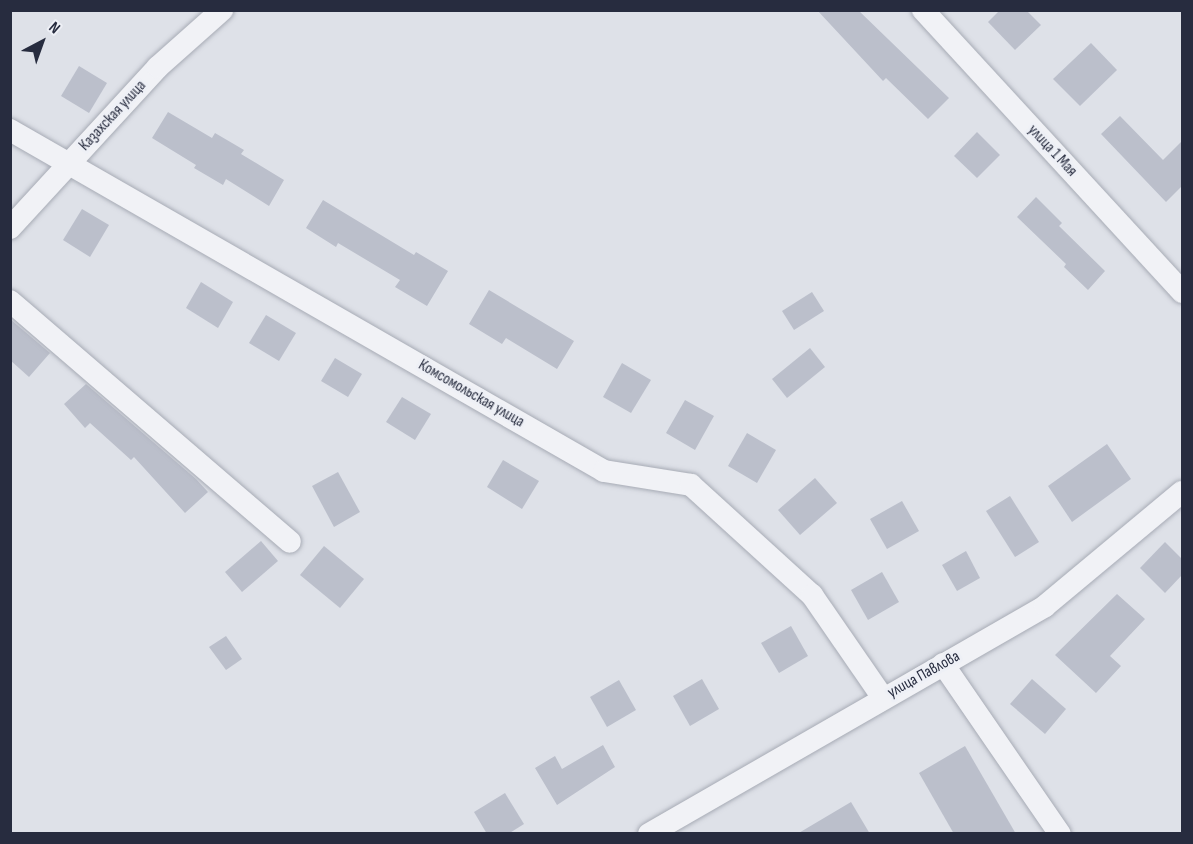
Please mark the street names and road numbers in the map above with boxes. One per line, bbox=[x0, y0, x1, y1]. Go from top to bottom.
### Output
street label: Казахская улица bbox=[75, 77, 151, 155]
street label: улица 1 Мая bbox=[1023, 121, 1081, 181]
street label: Комсомольская улица bbox=[415, 356, 527, 432]
street label: улица Павлова bbox=[884, 647, 964, 703]

